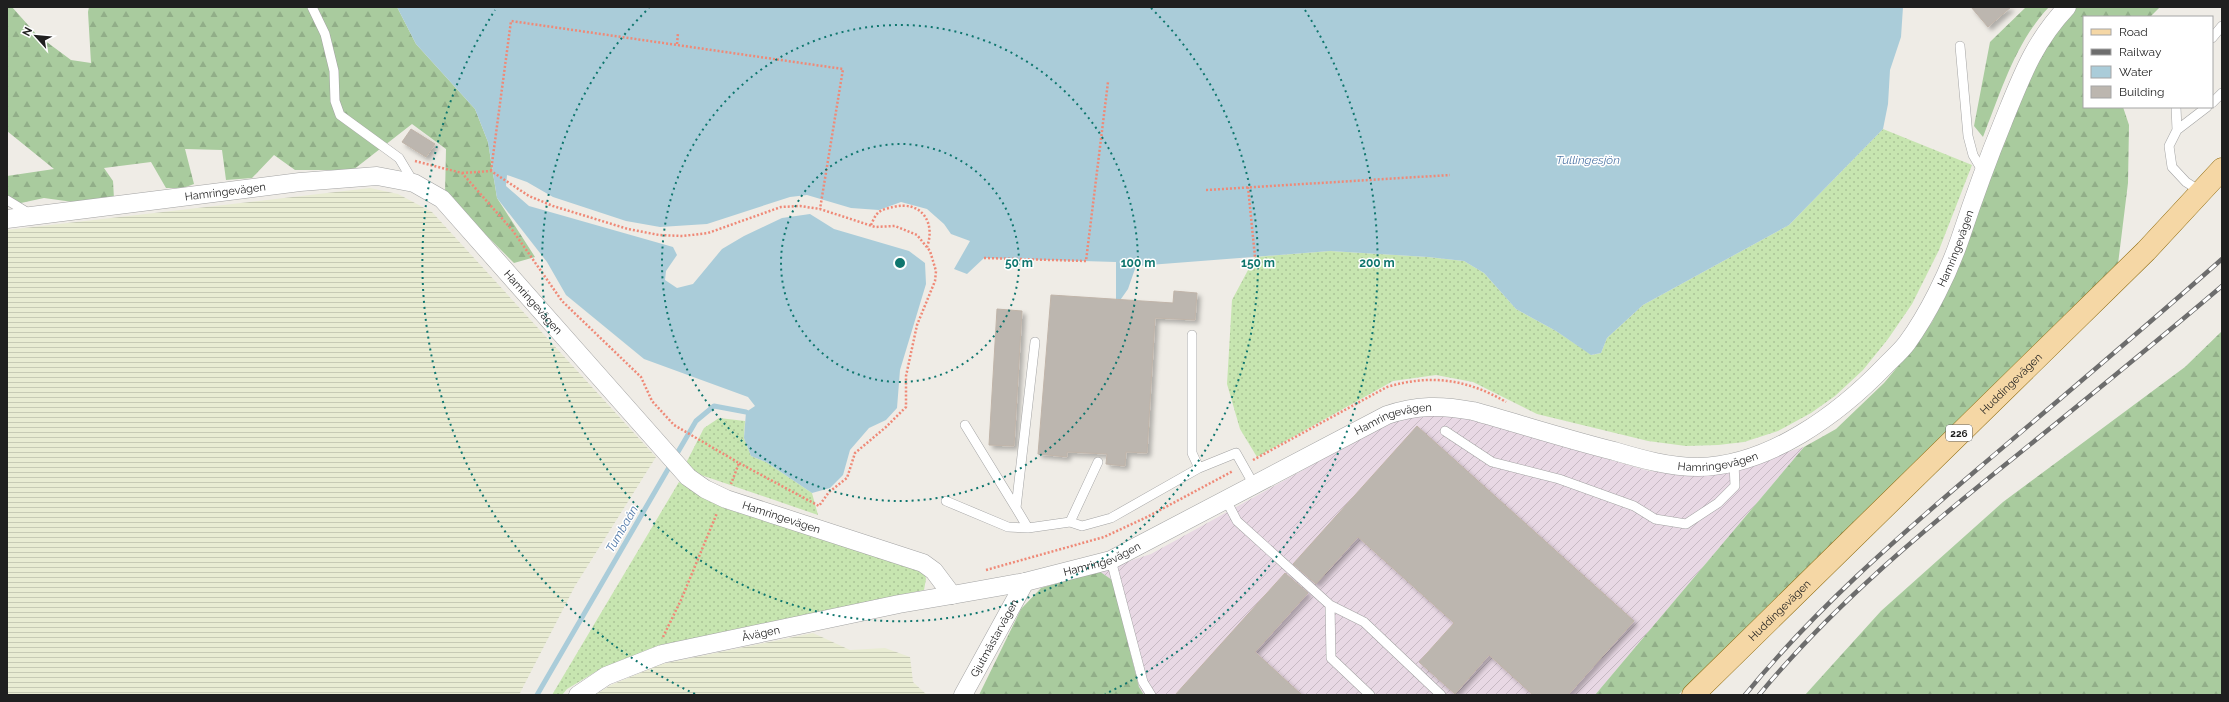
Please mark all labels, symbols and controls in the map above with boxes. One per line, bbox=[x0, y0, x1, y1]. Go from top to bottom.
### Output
north arrow bbox=[16, 16, 56, 56]
legend bbox=[2083, 16, 2213, 108]
text: N bbox=[20, 25, 35, 38]
text: Road bbox=[2119, 25, 2148, 39]
text: Railway bbox=[2119, 45, 2162, 59]
text: Water bbox=[2119, 65, 2153, 79]
text: Building bbox=[2119, 85, 2165, 99]
water label: Tullingesjön bbox=[1556, 153, 1620, 167]
street label: Hamringevägen bbox=[184, 180, 267, 203]
street label: Hamringevägen bbox=[1935, 208, 1976, 289]
centre of rings bbox=[893, 256, 907, 270]
text: 50 m bbox=[1005, 256, 1033, 270]
text: 100 m bbox=[1121, 256, 1155, 270]
text: 150 m bbox=[1241, 256, 1275, 270]
text: 200 m bbox=[1359, 256, 1395, 270]
street label: Hamringevägen bbox=[501, 268, 565, 337]
street label: Huddingevägen bbox=[1977, 351, 2045, 417]
street label: Hamringevägen bbox=[1352, 401, 1432, 438]
road number: 226 bbox=[1946, 425, 1972, 441]
street label: Hamringevägen bbox=[1677, 449, 1760, 474]
street label: Hamringevägen bbox=[741, 499, 822, 536]
water label: Tumbaån bbox=[603, 503, 641, 555]
street label: Hamringevägen bbox=[1062, 540, 1143, 579]
street label: Huddingevägen bbox=[1746, 577, 1814, 644]
street label: Gjutmästarvägen bbox=[968, 597, 1021, 680]
street label: Åvägen bbox=[741, 623, 781, 644]

